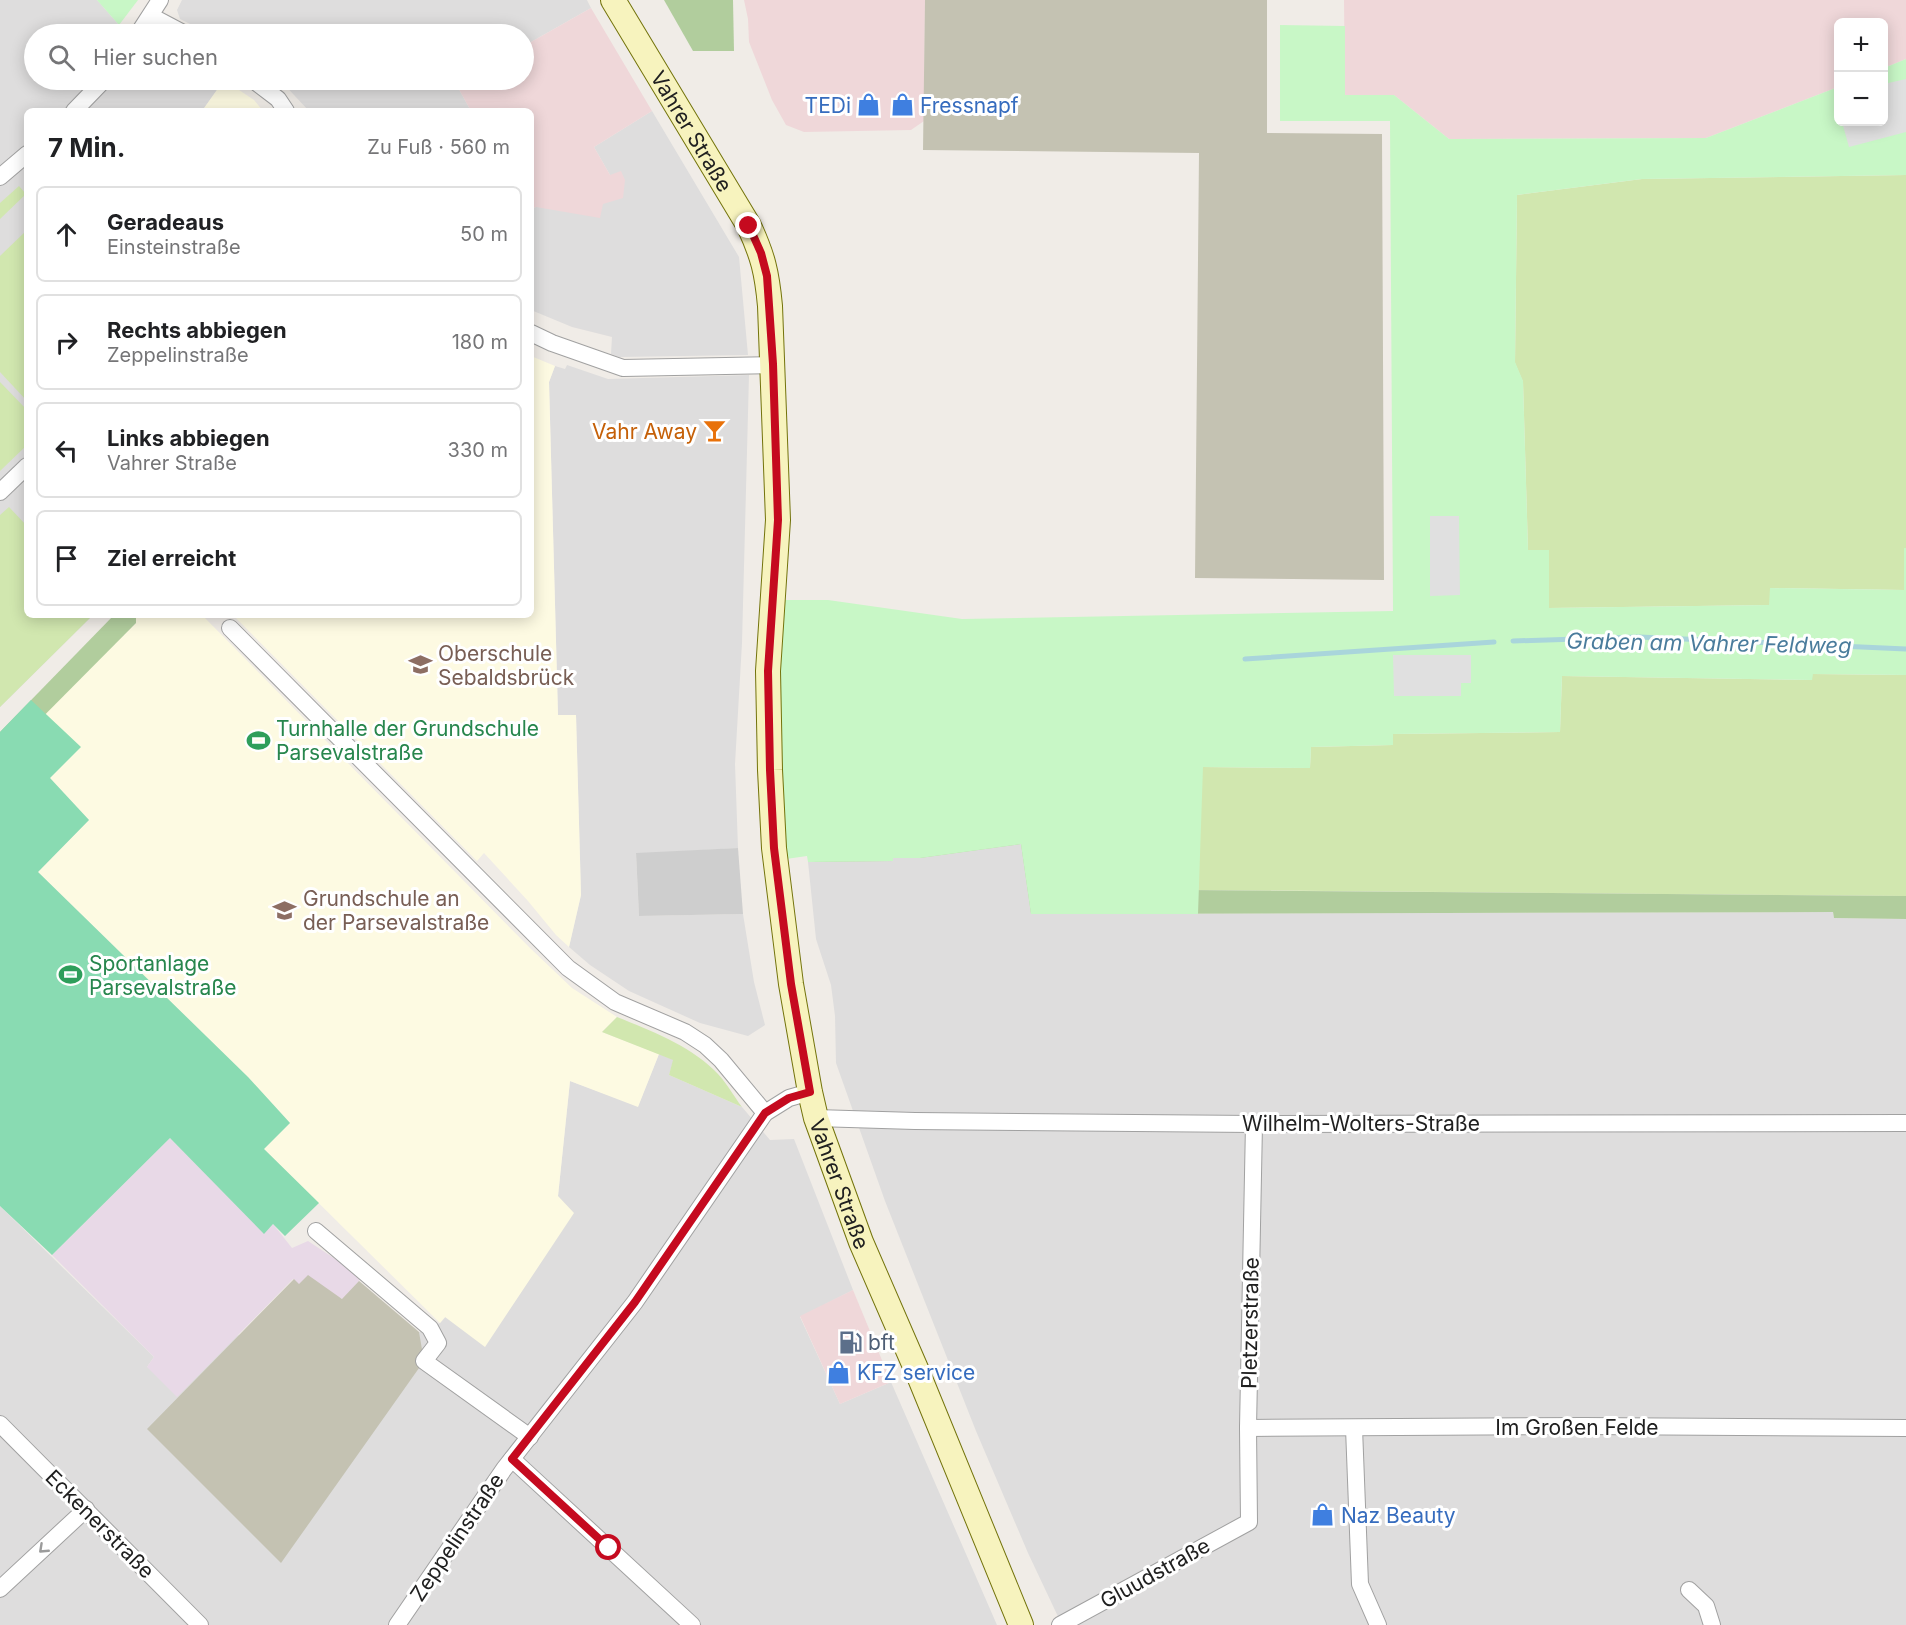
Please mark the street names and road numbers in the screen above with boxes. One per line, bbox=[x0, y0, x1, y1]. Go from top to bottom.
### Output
street label: Vahrer Straße bbox=[646, 66, 738, 196]
street label: Wilhelm-Wolters-Straße bbox=[1242, 1111, 1480, 1136]
street label: Vahrer Straße bbox=[805, 1115, 875, 1253]
street label: Pletzerstraße bbox=[1236, 1257, 1264, 1389]
street label: Im Großen Felde bbox=[1495, 1415, 1659, 1440]
street label: Eckenerstraße bbox=[40, 1464, 160, 1584]
street label: Zeppelinstraße bbox=[405, 1468, 509, 1606]
street label: Gluudstraße bbox=[1096, 1533, 1214, 1613]

